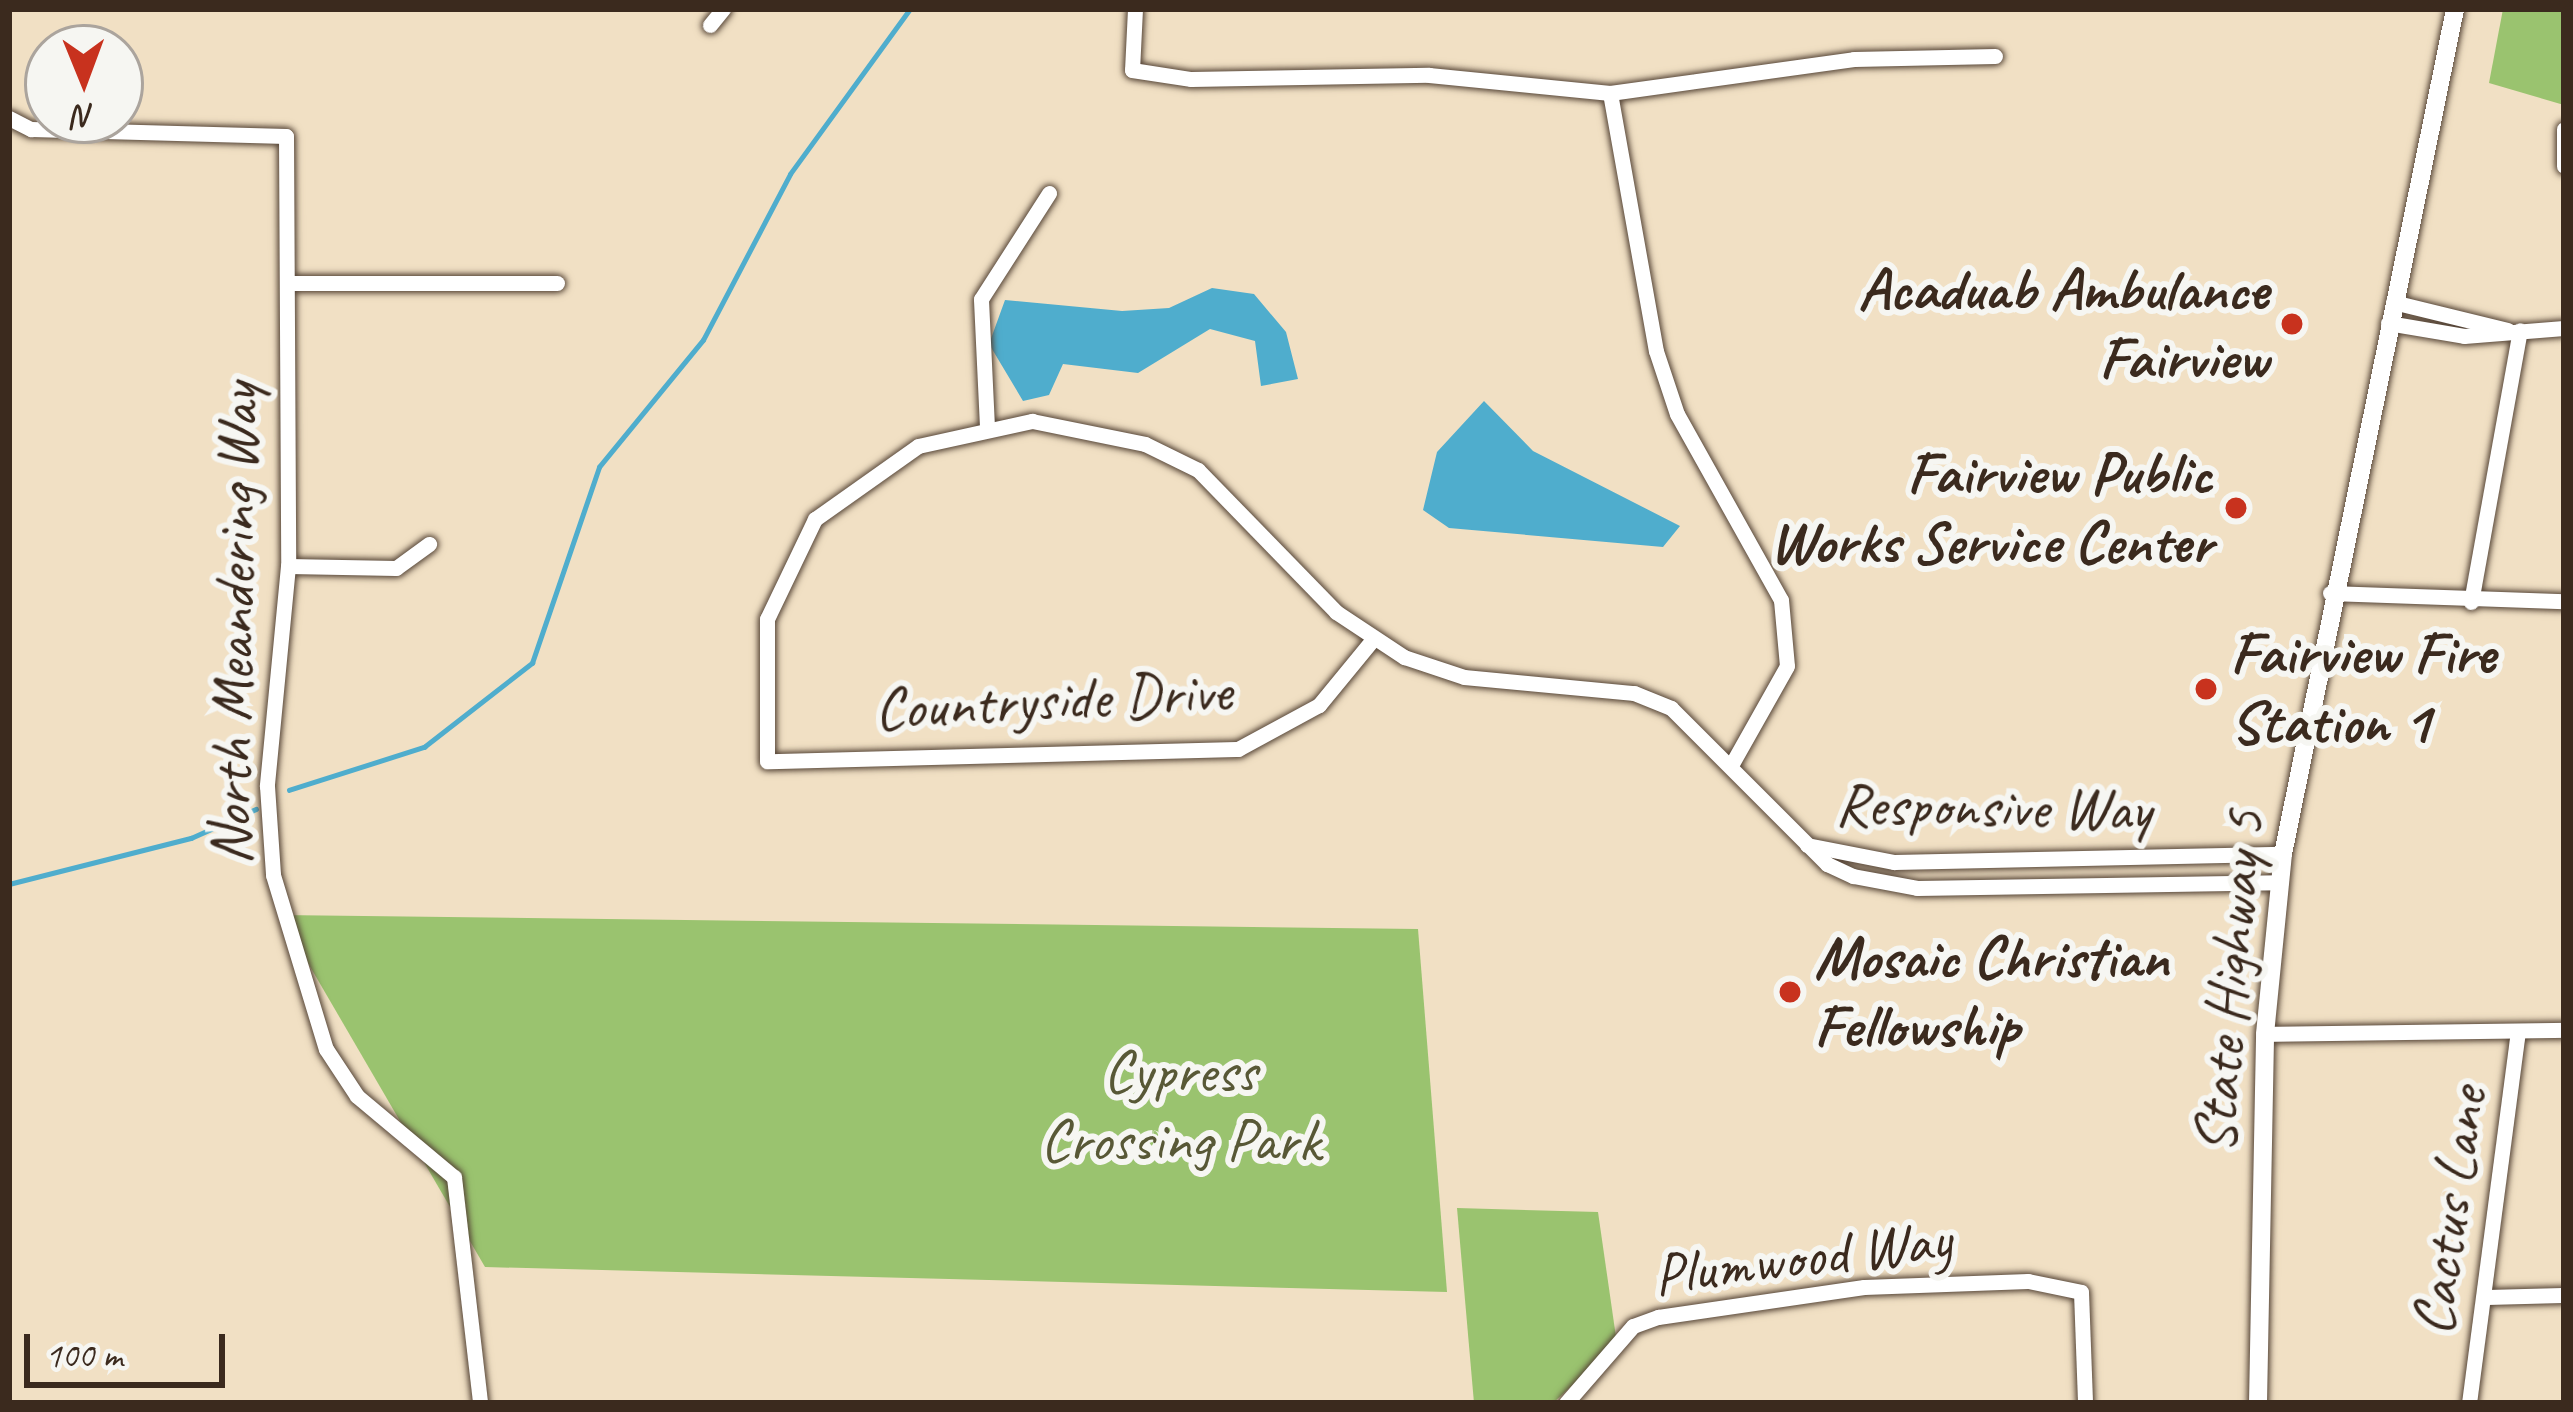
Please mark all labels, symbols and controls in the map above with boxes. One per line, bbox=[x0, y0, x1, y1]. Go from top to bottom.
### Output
north arrow bbox=[24, 24, 144, 144]
text: N bbox=[74, 96, 95, 138]
place label: Acaduab Ambulance Fairview bbox=[1858, 254, 2268, 395]
marker: Acaduab Ambulance Fairview bbox=[2279, 311, 2305, 337]
street label: North Meandering Way bbox=[194, 383, 274, 865]
place label: Fairview Public Works Service Center bbox=[1771, 438, 2212, 579]
marker: Fairview Public Works Service Center bbox=[2223, 495, 2249, 521]
place label: Fairview Fire Station 1 bbox=[2230, 618, 2495, 759]
street label: Countryside Drive bbox=[873, 655, 1233, 745]
marker: Fairview Fire Station 1 bbox=[2193, 676, 2219, 702]
street label: Responsive Way bbox=[1834, 768, 2152, 846]
street label: State Highway 5 bbox=[2178, 809, 2280, 1155]
place label: Mosaic Christian Fellowship bbox=[1814, 922, 2169, 1063]
marker: Mosaic Christian Fellowship bbox=[1777, 979, 1803, 1005]
park label: Cypress Crossing Park bbox=[1039, 1035, 1321, 1176]
street label: Cactus Lane bbox=[2396, 1082, 2502, 1340]
street label: Plumwood Way bbox=[1650, 1203, 1954, 1311]
scale bar bbox=[30, 1310, 231, 1384]
text: 100 m bbox=[45, 1332, 122, 1378]

